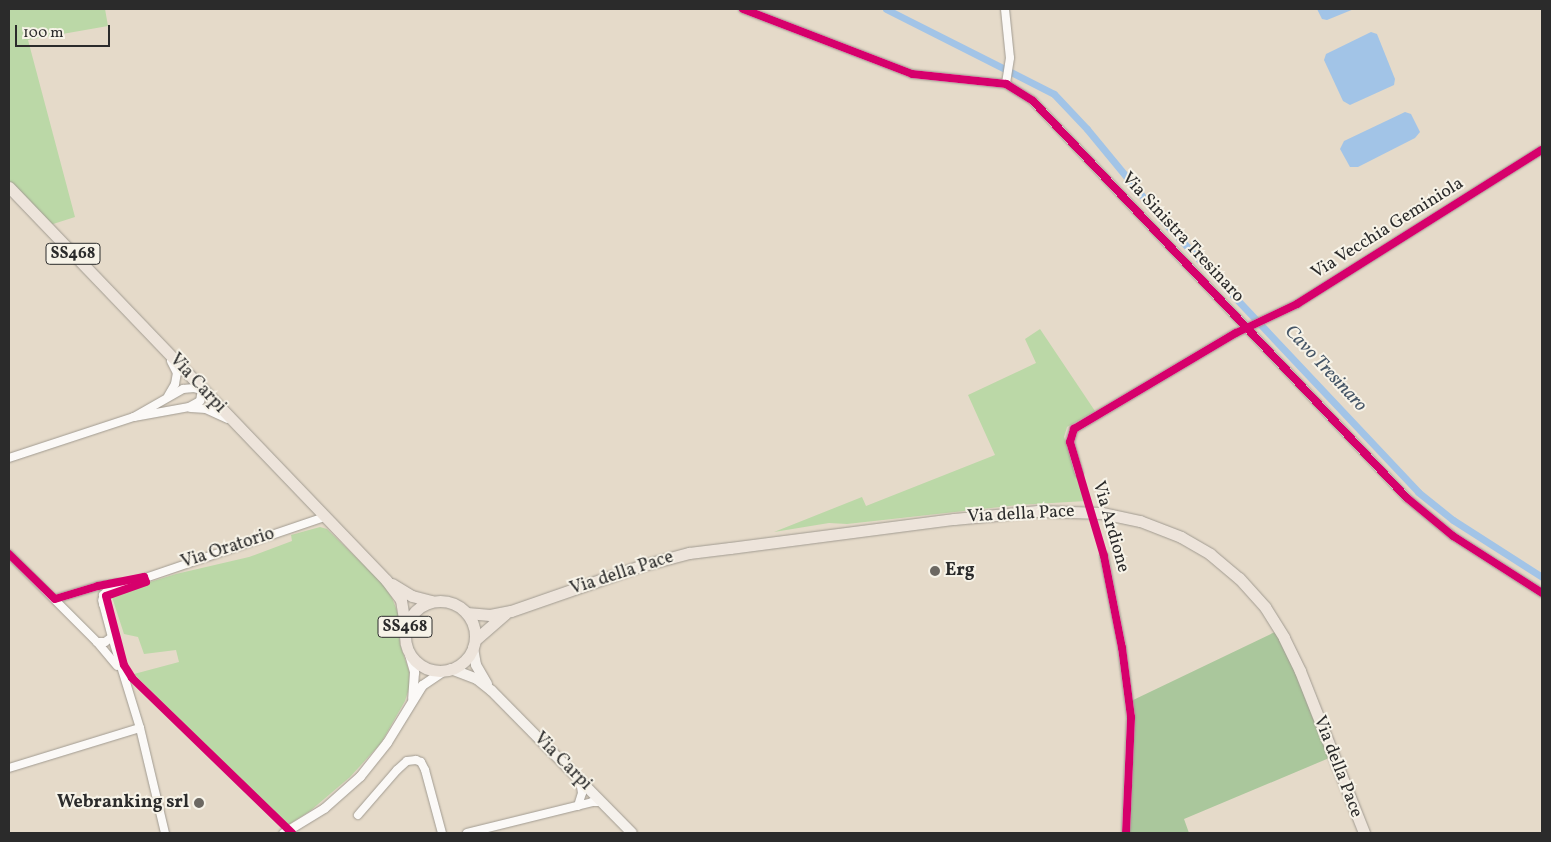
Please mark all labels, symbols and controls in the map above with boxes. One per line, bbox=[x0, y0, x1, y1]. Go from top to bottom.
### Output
scale bar bbox=[18, 15, 112, 47]
text: 100 m bbox=[23, 23, 63, 44]
street label: Via Sinistra Tresinaro bbox=[1116, 168, 1248, 308]
street label: Via Vecchia Geminiola bbox=[1308, 173, 1468, 285]
road number: SS468 bbox=[46, 240, 100, 268]
water label: Cavo Tresinaro bbox=[1279, 321, 1371, 417]
street label: Via Carpi bbox=[164, 350, 230, 418]
street label: Via Ardione bbox=[1087, 479, 1133, 575]
street label: Via della Pace bbox=[967, 501, 1075, 529]
street label: Via Oratorio bbox=[179, 524, 277, 574]
street label: Via della Pace bbox=[568, 547, 676, 601]
place label: Erg bbox=[945, 560, 975, 582]
marker: Erg bbox=[929, 565, 941, 577]
road number: SS468 bbox=[378, 614, 432, 640]
street label: Via della Pace bbox=[1308, 713, 1366, 821]
street label: Via Carpi bbox=[528, 728, 596, 796]
place label: Webranking srl bbox=[57, 792, 189, 814]
marker: Webranking srl bbox=[193, 797, 205, 809]

